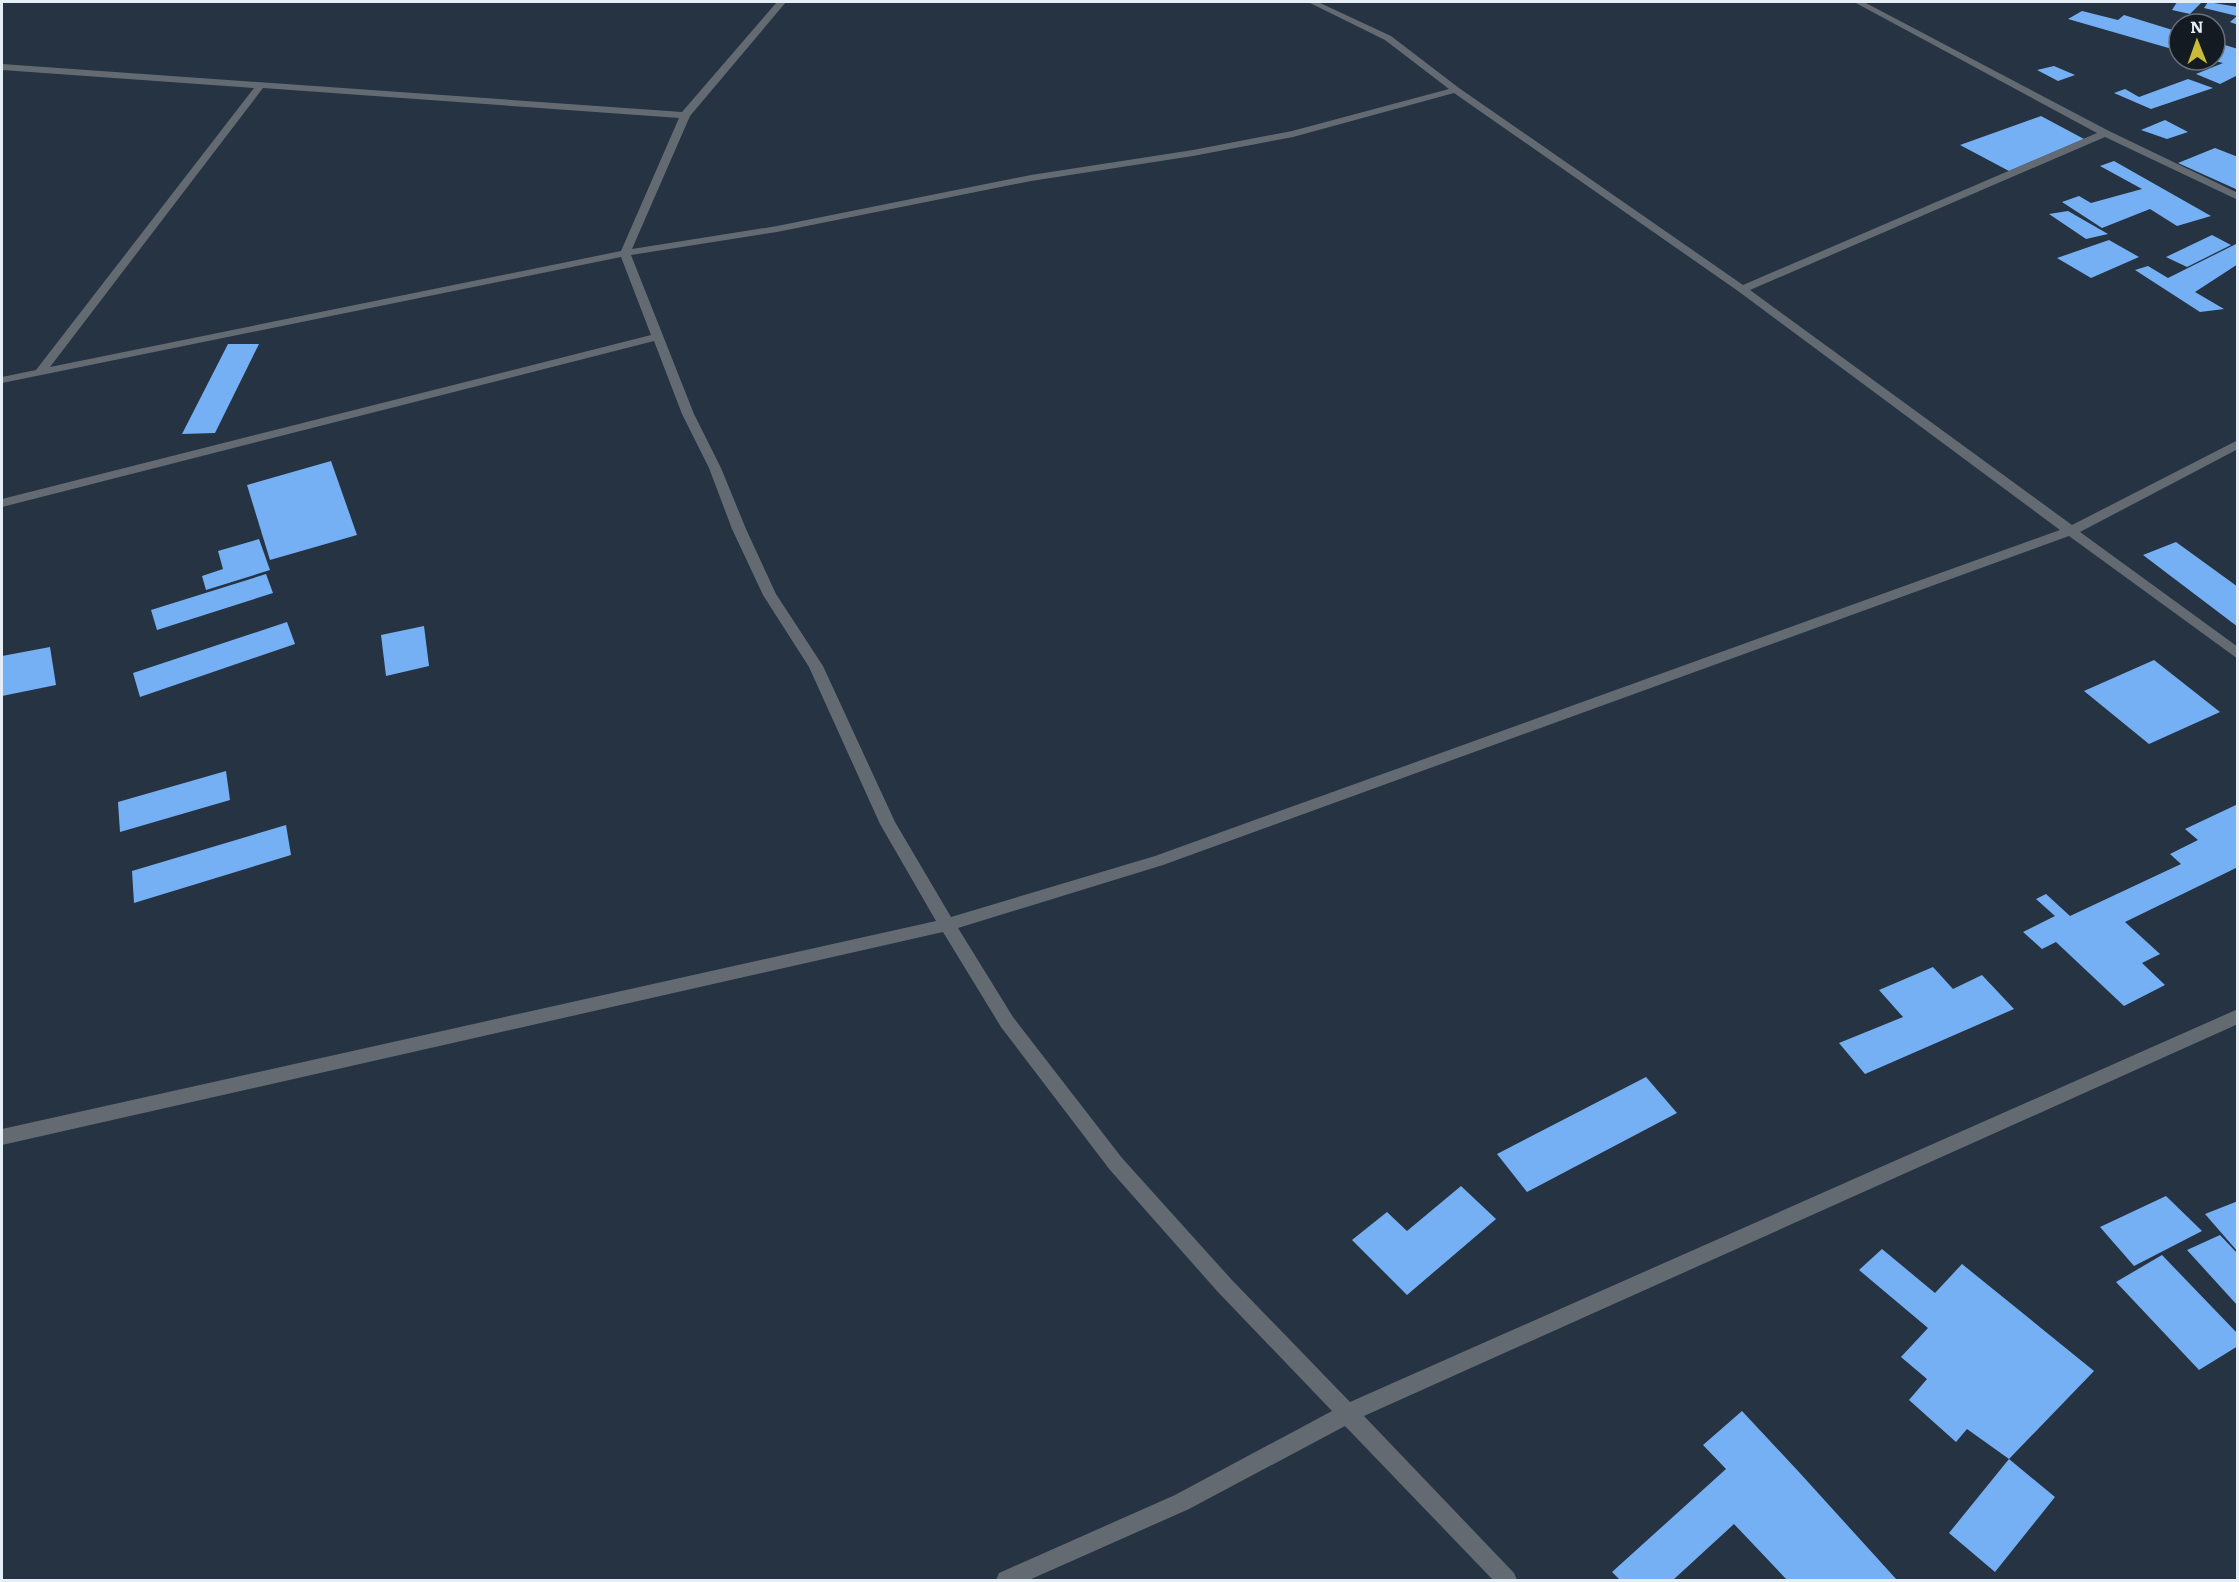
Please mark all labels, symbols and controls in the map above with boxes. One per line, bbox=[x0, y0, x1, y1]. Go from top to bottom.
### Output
north arrow bbox=[2167, 12, 2227, 72]
text: N bbox=[2190, 14, 2204, 38]

